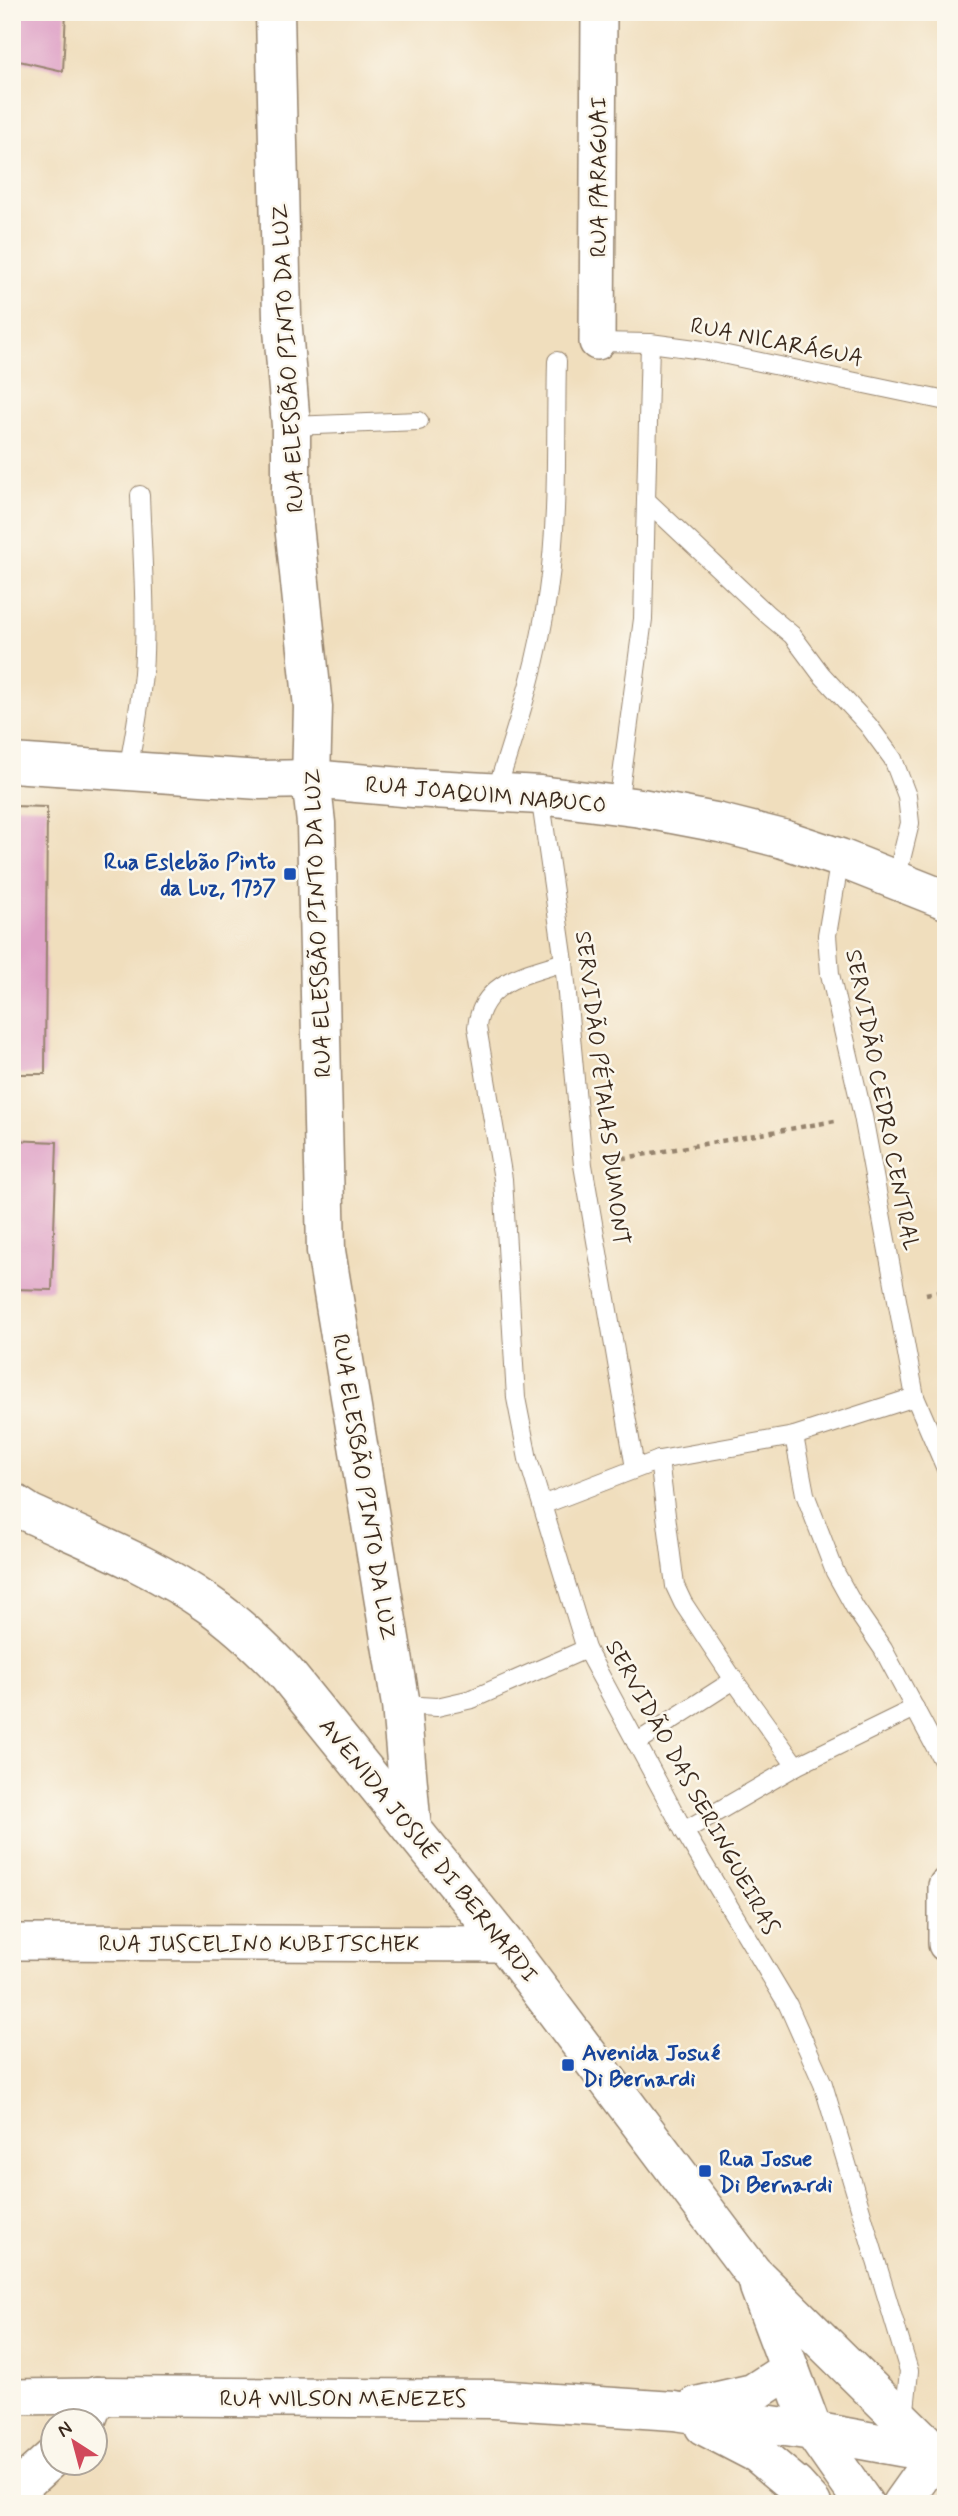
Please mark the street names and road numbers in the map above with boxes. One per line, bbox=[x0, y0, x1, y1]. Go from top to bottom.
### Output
street label: RUA PARAGUAI bbox=[585, 96, 615, 258]
street label: RUA ELESBÃO PINTO DA LUZ bbox=[266, 202, 312, 513]
street label: RUA NICARÁGUA bbox=[688, 312, 866, 374]
street label: RUA ELESBÃO PINTO DA LUZ bbox=[299, 767, 339, 1078]
street label: RUA JOAQUIM NABUCO bbox=[364, 771, 608, 821]
street label: SERVIDÃO PÉTALAS DUMONT bbox=[567, 929, 636, 1247]
street label: SERVIDÃO CEDRO CENTRAL bbox=[837, 947, 925, 1254]
street label: RUA ELESBÃO PINTO DA LUZ bbox=[324, 1332, 402, 1643]
street label: SERVIDÃO DAS SERINGUEIRAS bbox=[597, 1635, 785, 1941]
street label: AVENIDA JOSUÉ DI BERNARDI bbox=[311, 1712, 544, 1990]
street label: RUA JUSCELINO KUBITSCHEK bbox=[99, 1930, 419, 1960]
street label: RUA WILSON MENEZES bbox=[219, 2385, 467, 2415]

